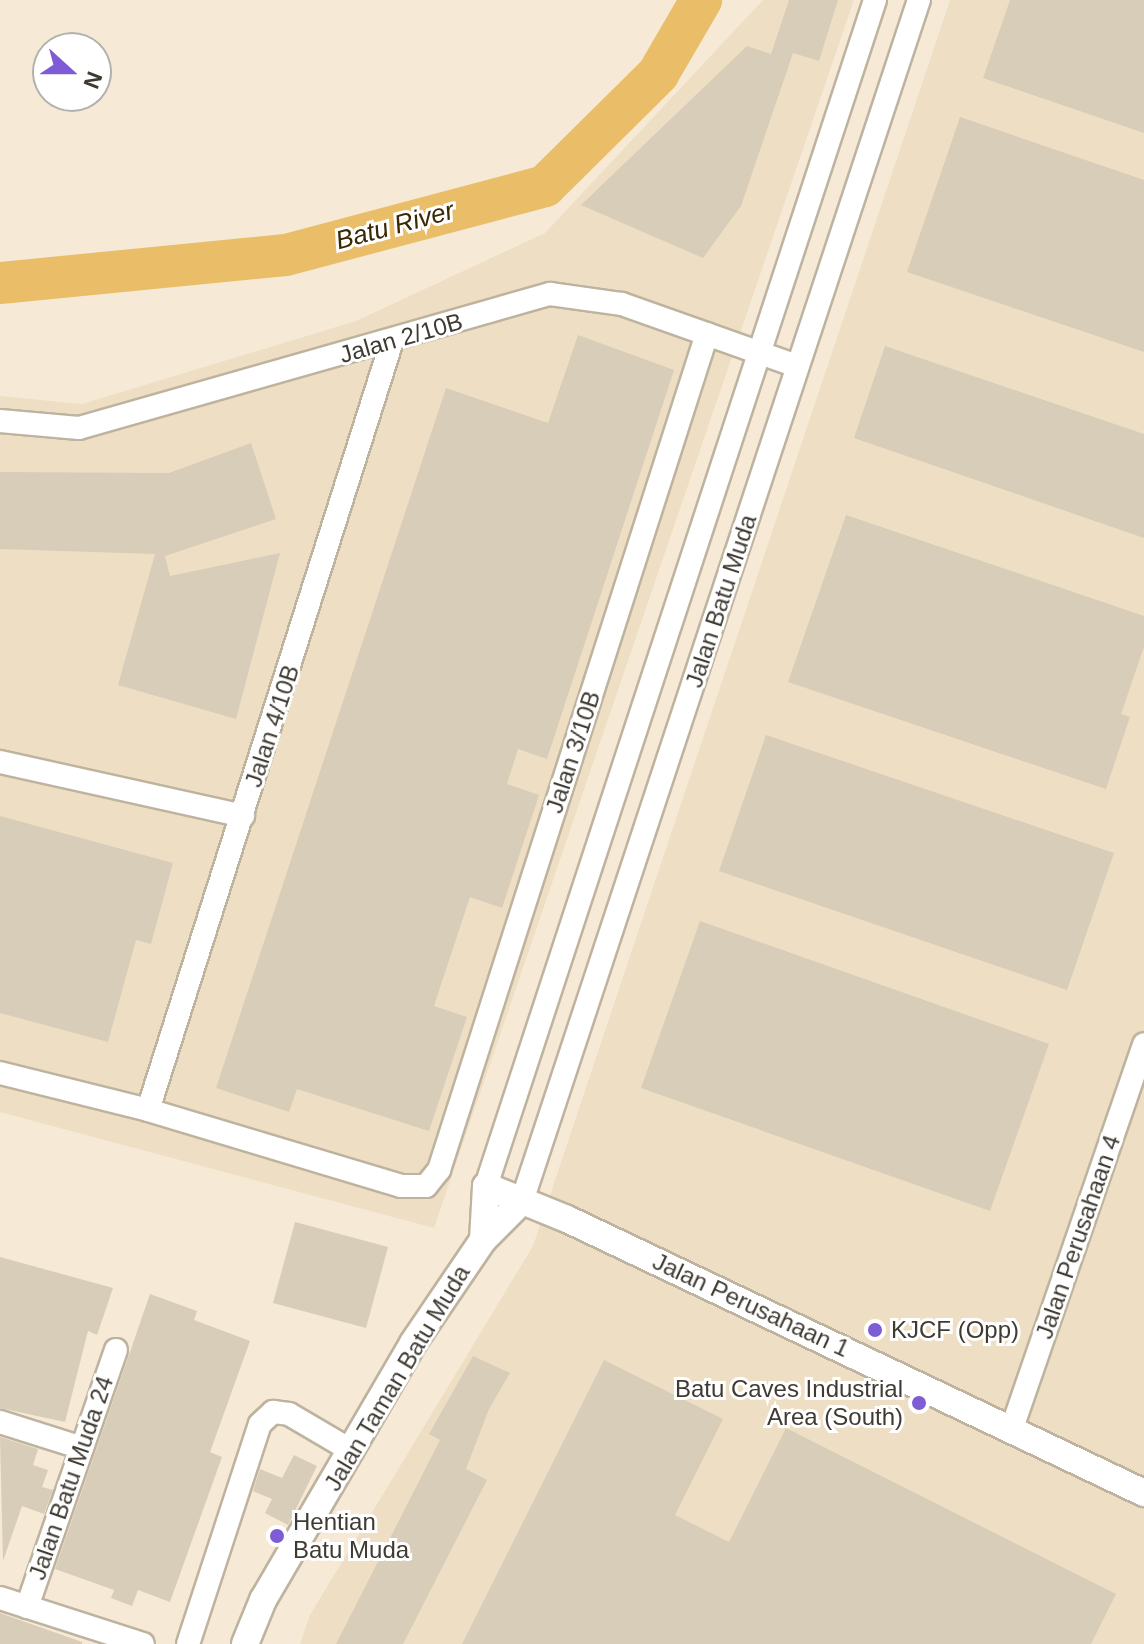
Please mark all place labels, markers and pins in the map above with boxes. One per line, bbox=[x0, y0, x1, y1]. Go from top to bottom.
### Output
place label: KJCF (Opp) bbox=[891, 1316, 1019, 1344]
marker: KJCF (Opp) bbox=[866, 1321, 884, 1339]
place label: Batu Caves Industrial Area (South) bbox=[675, 1375, 903, 1431]
marker: Batu Caves Industrial Area (South) bbox=[910, 1394, 928, 1412]
place label: Hentian Batu Muda bbox=[293, 1508, 409, 1564]
marker: Hentian Batu Muda bbox=[268, 1527, 286, 1545]

